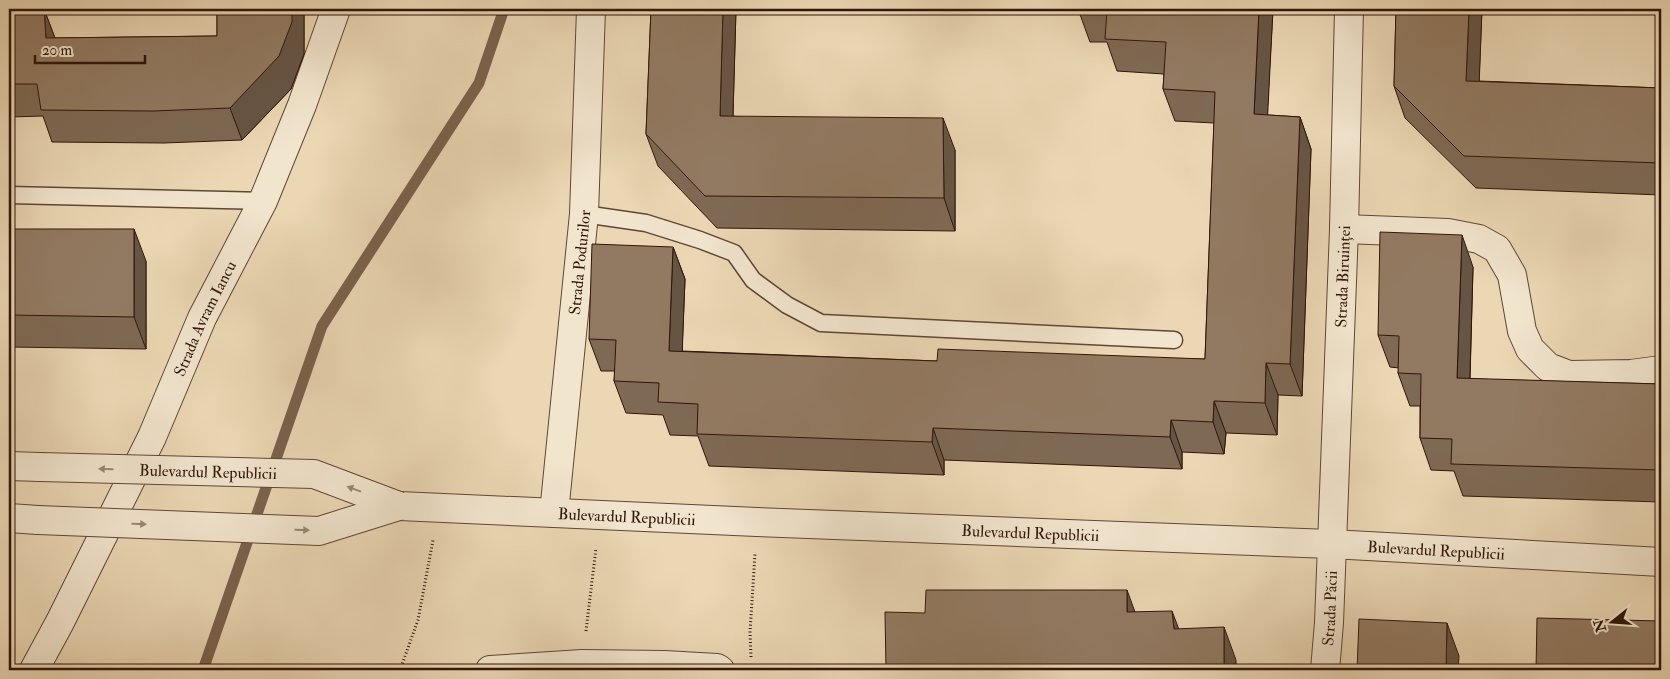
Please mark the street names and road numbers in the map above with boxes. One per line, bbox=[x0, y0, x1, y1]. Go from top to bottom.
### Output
street label: Strada Podurilor bbox=[565, 210, 595, 316]
street label: Strada Biruinței bbox=[1331, 225, 1355, 328]
street label: Strada Avram Iancu bbox=[170, 258, 241, 379]
street label: Bulevardul Republicii bbox=[139, 461, 277, 484]
street label: Bulevardul Republicii bbox=[557, 504, 696, 530]
street label: Bulevardul Republicii bbox=[961, 521, 1100, 546]
street label: Bulevardul Republicii bbox=[1367, 537, 1505, 564]
street label: Strada Păcii bbox=[1318, 570, 1342, 647]

